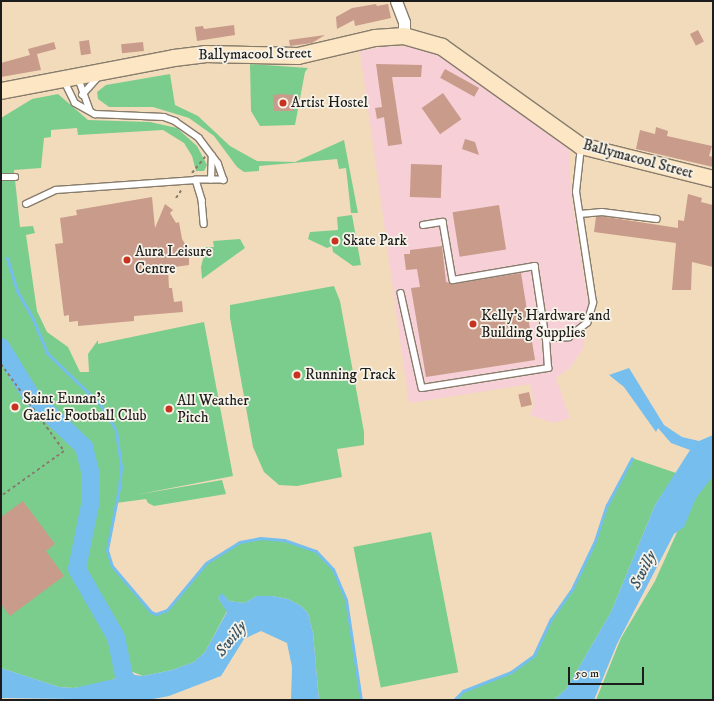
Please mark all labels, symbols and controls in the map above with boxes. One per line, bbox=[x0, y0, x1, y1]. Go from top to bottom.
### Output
street label: Ballymacool Street bbox=[198, 44, 312, 64]
place label: Artist Hostel bbox=[291, 94, 368, 112]
marker: Artist Hostel bbox=[278, 98, 288, 108]
street label: Ballymacool Street bbox=[581, 136, 695, 182]
place label: Skate Park bbox=[343, 232, 407, 250]
marker: Skate Park bbox=[330, 236, 340, 246]
place label: Aura Leisure Centre bbox=[135, 242, 212, 277]
marker: Aura Leisure Centre bbox=[122, 255, 132, 265]
place label: Kelly's Hardware and Building Supplies bbox=[481, 306, 610, 341]
marker: Kelly's Hardware and Building Supplies bbox=[468, 319, 478, 329]
place label: Running Track bbox=[305, 366, 396, 384]
marker: Running Track bbox=[292, 370, 302, 380]
place label: Saint Eunan's Gaelic Football Club bbox=[23, 389, 147, 424]
place label: All Weather Pitch bbox=[177, 391, 249, 426]
marker: Saint Eunan's Gaelic Football Club bbox=[10, 402, 20, 412]
marker: All Weather Pitch bbox=[164, 404, 174, 414]
water label: Swilly bbox=[625, 548, 661, 592]
water label: Swilly bbox=[211, 617, 251, 661]
scale bar bbox=[570, 659, 646, 685]
text: 50 m bbox=[575, 666, 599, 681]

